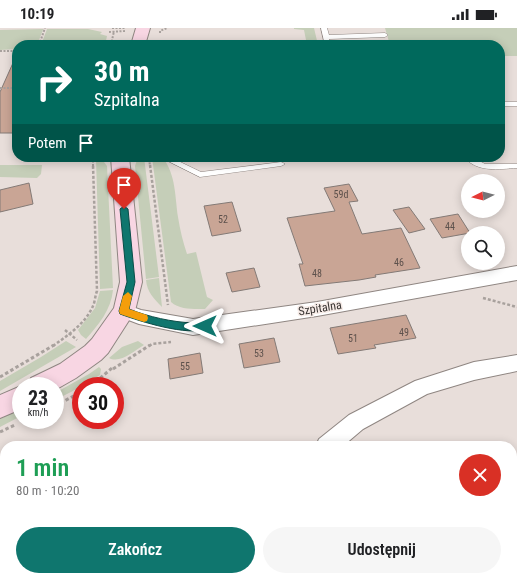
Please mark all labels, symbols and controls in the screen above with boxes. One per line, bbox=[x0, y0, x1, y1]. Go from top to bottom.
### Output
text: 10:19 bbox=[20, 5, 54, 23]
text: 30 m bbox=[94, 55, 150, 88]
icon: right bbox=[28, 56, 80, 108]
text: Szpitalna bbox=[94, 89, 160, 110]
icon: arrive bbox=[75, 132, 97, 154]
text: Potem bbox=[28, 134, 67, 152]
pin bbox=[107, 168, 141, 209]
icon: arrive bbox=[113, 174, 135, 196]
north arrow bbox=[461, 174, 505, 218]
map controls bbox=[461, 174, 505, 270]
house number: 59d bbox=[334, 189, 348, 200]
house number: 52 bbox=[218, 214, 228, 225]
house number: 44 bbox=[445, 221, 455, 232]
button: search bbox=[461, 226, 505, 270]
house number: 46 bbox=[394, 257, 404, 268]
house number: 48 bbox=[312, 268, 322, 279]
street label: Szpitalna bbox=[297, 298, 343, 318]
position arrow bbox=[184, 305, 226, 347]
house number: 49 bbox=[399, 327, 409, 338]
house number: 51 bbox=[348, 333, 358, 344]
house number: 53 bbox=[254, 348, 264, 359]
house number: 55 bbox=[180, 361, 190, 372]
speed limit sign: 30 bbox=[72, 377, 124, 429]
text: 23 bbox=[28, 386, 48, 410]
text: km/h bbox=[28, 407, 48, 418]
text: 1 min bbox=[16, 454, 69, 482]
button: close bbox=[459, 454, 501, 496]
text: 80 m · 10:20 bbox=[16, 483, 79, 498]
button: Zakończ bbox=[16, 527, 255, 573]
button: Udostępnij bbox=[263, 527, 501, 573]

